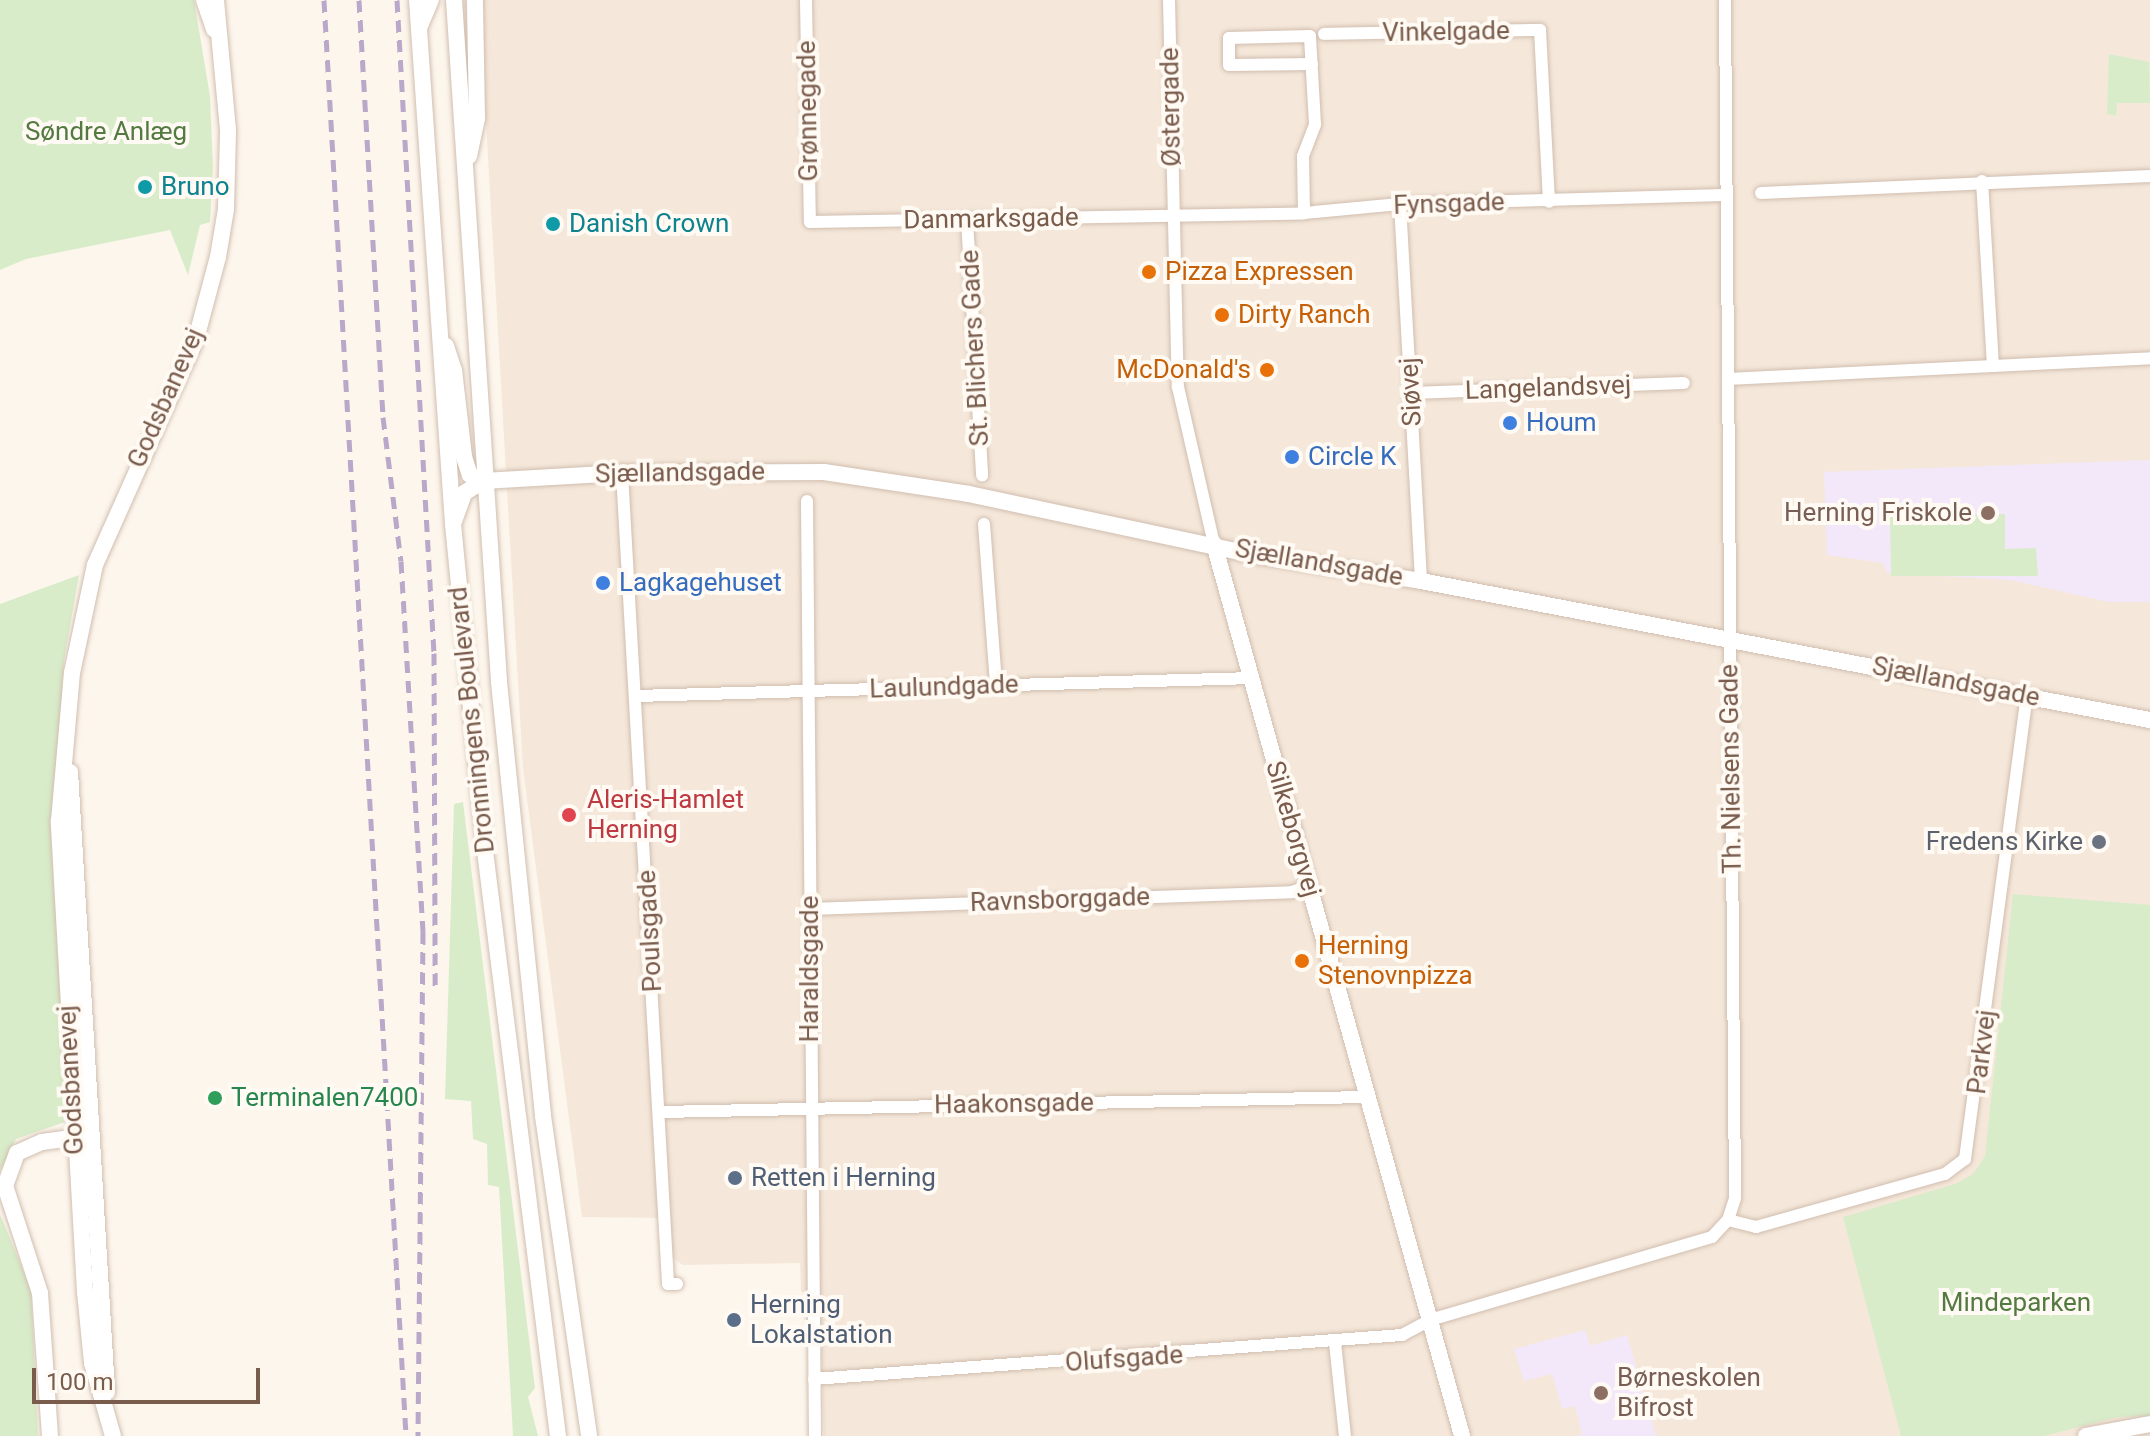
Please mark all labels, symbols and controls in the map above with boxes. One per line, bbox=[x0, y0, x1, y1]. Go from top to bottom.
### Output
street label: Vinkelgade bbox=[1382, 15, 1510, 49]
street label: Grønnegade bbox=[791, 40, 825, 182]
street label: Østergade bbox=[1154, 47, 1188, 167]
park label: Søndre Anlæg bbox=[25, 116, 187, 148]
place label: Bruno bbox=[161, 171, 230, 203]
marker: Bruno bbox=[136, 178, 154, 196]
street label: Fynsgade bbox=[1393, 186, 1505, 222]
street label: Danmarksgade bbox=[903, 202, 1079, 236]
place label: Danish Crown bbox=[569, 208, 729, 240]
marker: Danish Crown bbox=[544, 215, 562, 233]
street label: St. Blichers Gade bbox=[954, 249, 996, 447]
place label: Pizza Expressen bbox=[1165, 256, 1354, 288]
marker: Pizza Expressen bbox=[1140, 263, 1158, 281]
place label: Dirty Ranch bbox=[1238, 299, 1371, 331]
marker: Dirty Ranch bbox=[1213, 306, 1231, 324]
street label: Godsbanevej bbox=[121, 323, 211, 473]
place label: McDonald's bbox=[1116, 354, 1251, 386]
street label: Siøvej bbox=[1394, 357, 1428, 427]
marker: McDonald's bbox=[1258, 361, 1276, 379]
street label: Langelandsvej bbox=[1464, 370, 1632, 406]
place label: Houm bbox=[1526, 407, 1597, 439]
marker: Houm bbox=[1501, 414, 1519, 432]
place label: Circle K bbox=[1308, 441, 1396, 473]
marker: Circle K bbox=[1283, 448, 1301, 466]
street label: Sjællandsgade bbox=[595, 456, 765, 490]
place label: Herning Friskole bbox=[1784, 497, 1972, 529]
marker: Herning Friskole bbox=[1979, 504, 1997, 522]
street label: Sjællandsgade bbox=[1233, 533, 1405, 593]
place label: Lagkagehuset bbox=[619, 567, 782, 599]
marker: Lagkagehuset bbox=[594, 574, 612, 592]
street label: Dronningens Boulevard bbox=[443, 585, 501, 855]
street label: Sjællandsgade bbox=[1870, 650, 2042, 714]
street label: Th. Nielsens Gade bbox=[1714, 664, 1748, 874]
street label: Laulundgade bbox=[869, 669, 1019, 705]
street label: Silkeborgvej bbox=[1259, 757, 1327, 901]
place label: Aleris-Hamlet Herning bbox=[587, 784, 744, 846]
marker: Aleris-Hamlet Herning bbox=[558, 804, 580, 826]
place label: Fredens Kirke bbox=[1926, 826, 2083, 858]
marker: Fredens Kirke bbox=[2090, 833, 2108, 851]
street label: Poulsgade bbox=[631, 869, 669, 993]
street label: Ravnsborggade bbox=[969, 881, 1151, 919]
street label: Haraldsgade bbox=[794, 896, 826, 1042]
place label: Herning Stenovnpizza bbox=[1318, 930, 1473, 992]
marker: Herning Stenovnpizza bbox=[1293, 952, 1311, 970]
street label: Godsbanevej bbox=[52, 1004, 90, 1156]
street label: Parkvej bbox=[1961, 1008, 2003, 1096]
place label: Terminalen7400 bbox=[231, 1082, 418, 1114]
street label: Haakonsgade bbox=[934, 1087, 1094, 1121]
marker: Terminalen7400 bbox=[206, 1089, 224, 1107]
place label: Retten i Herning bbox=[751, 1162, 936, 1194]
marker: Retten i Herning bbox=[726, 1169, 744, 1187]
park label: Mindeparken bbox=[1941, 1287, 2091, 1319]
place label: Herning Lokalstation bbox=[750, 1289, 893, 1350]
marker: Herning Lokalstation bbox=[725, 1311, 743, 1329]
street label: Olufsgade bbox=[1064, 1339, 1184, 1379]
scale bar bbox=[36, 1352, 264, 1402]
place label: Børneskolen Bifrost bbox=[1617, 1362, 1761, 1424]
text: 100 m bbox=[46, 1368, 113, 1396]
marker: Børneskolen Bifrost bbox=[1592, 1384, 1610, 1402]

